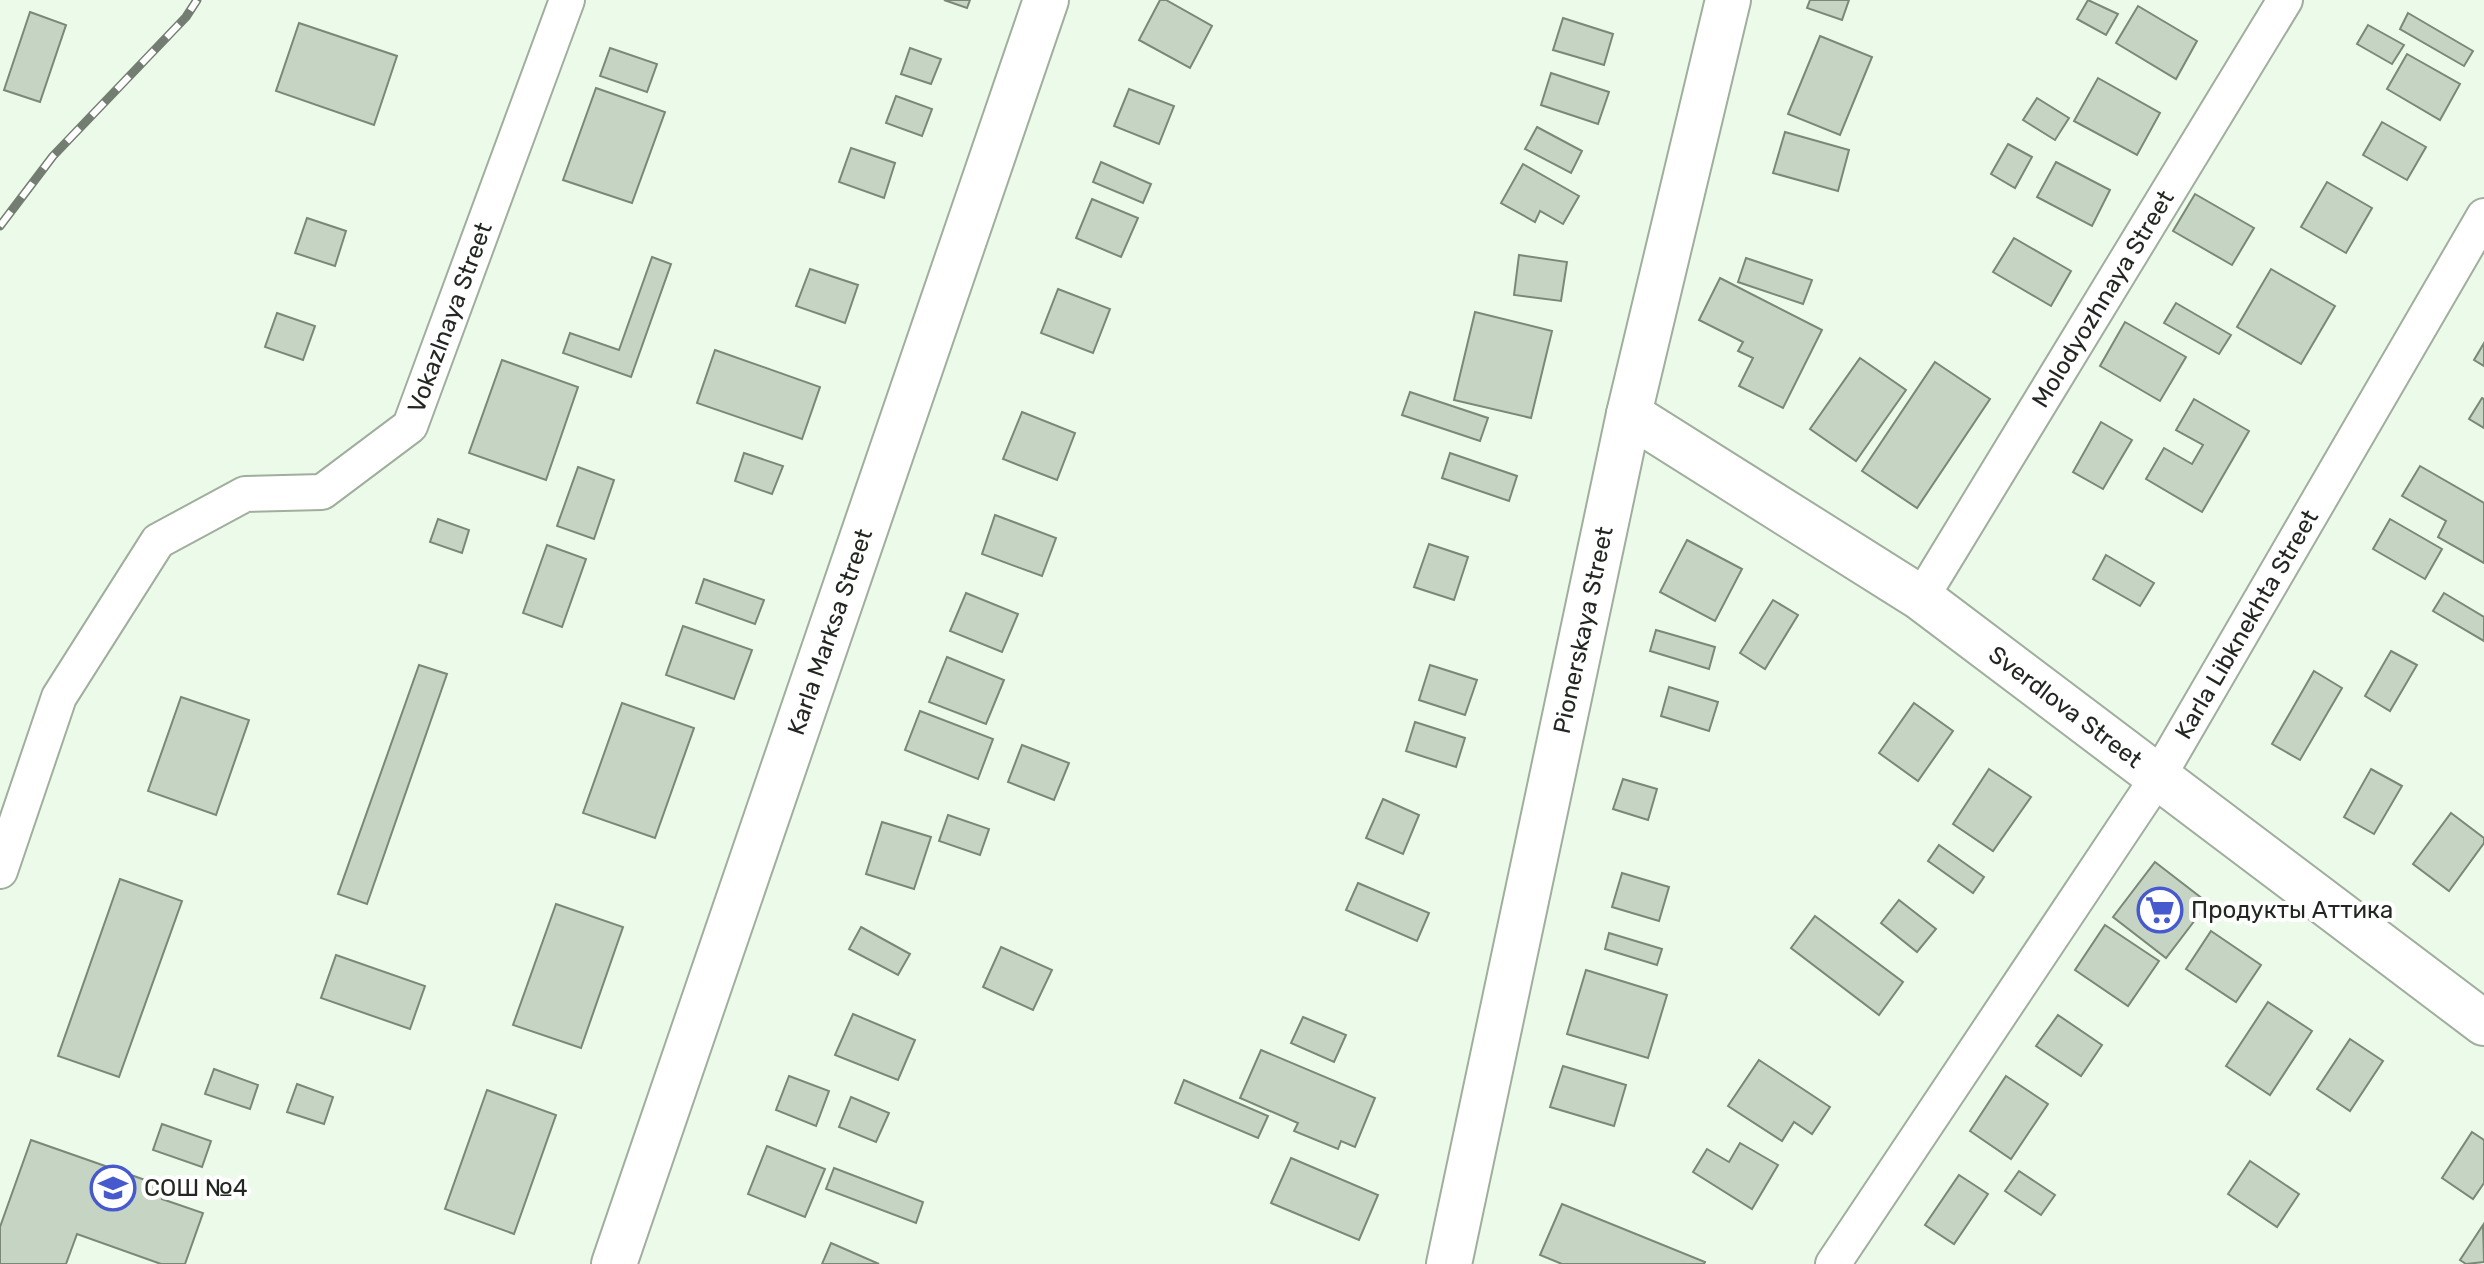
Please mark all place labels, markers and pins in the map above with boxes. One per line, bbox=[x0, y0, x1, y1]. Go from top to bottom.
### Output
supermarket icon: Продукты Аттика bbox=[2136, 886, 2184, 934]
place label: Продукты Аттика bbox=[2191, 896, 2393, 924]
school or university icon: СОШ №4 bbox=[89, 1164, 137, 1212]
place label: СОШ №4 bbox=[144, 1174, 248, 1202]

